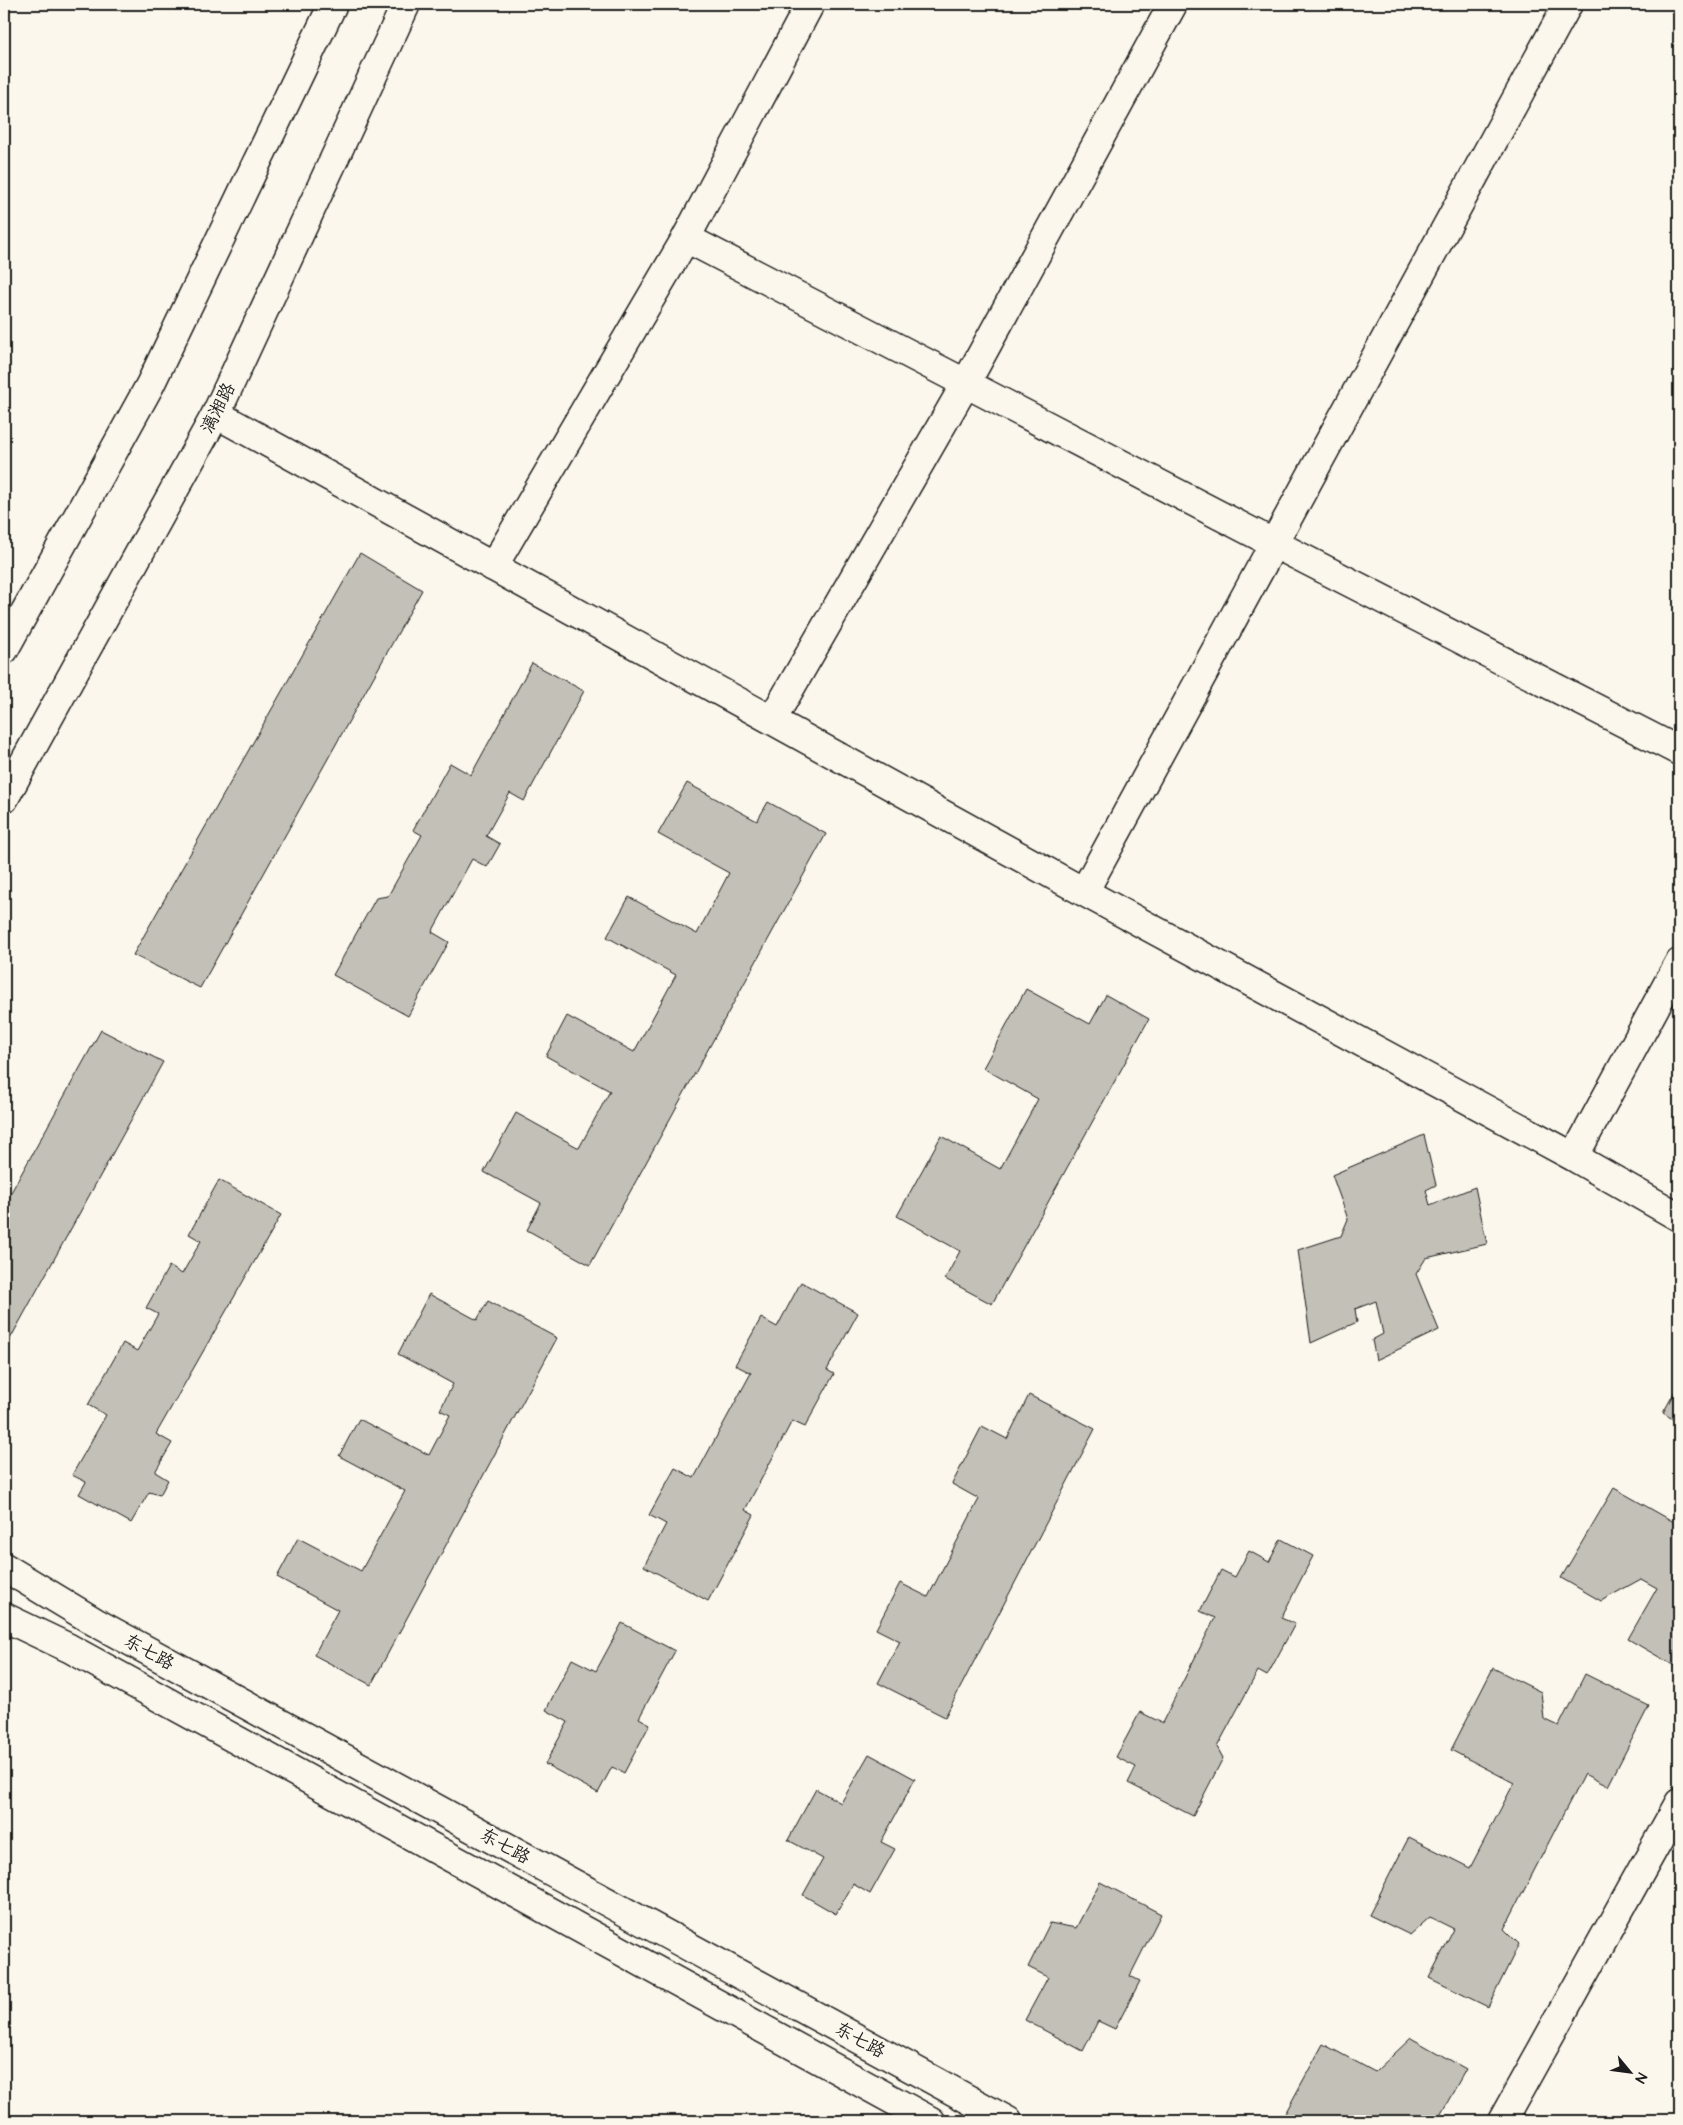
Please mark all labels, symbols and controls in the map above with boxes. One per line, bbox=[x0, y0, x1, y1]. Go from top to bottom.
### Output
street label: 漓湘路 bbox=[195, 378, 241, 438]
street label: 东七路 bbox=[119, 1628, 179, 1676]
street label: 东七路 bbox=[475, 1822, 535, 1870]
street label: 东七路 bbox=[830, 2016, 890, 2064]
north arrow bbox=[1606, 2048, 1656, 2098]
text: N bbox=[1630, 2069, 1651, 2087]

